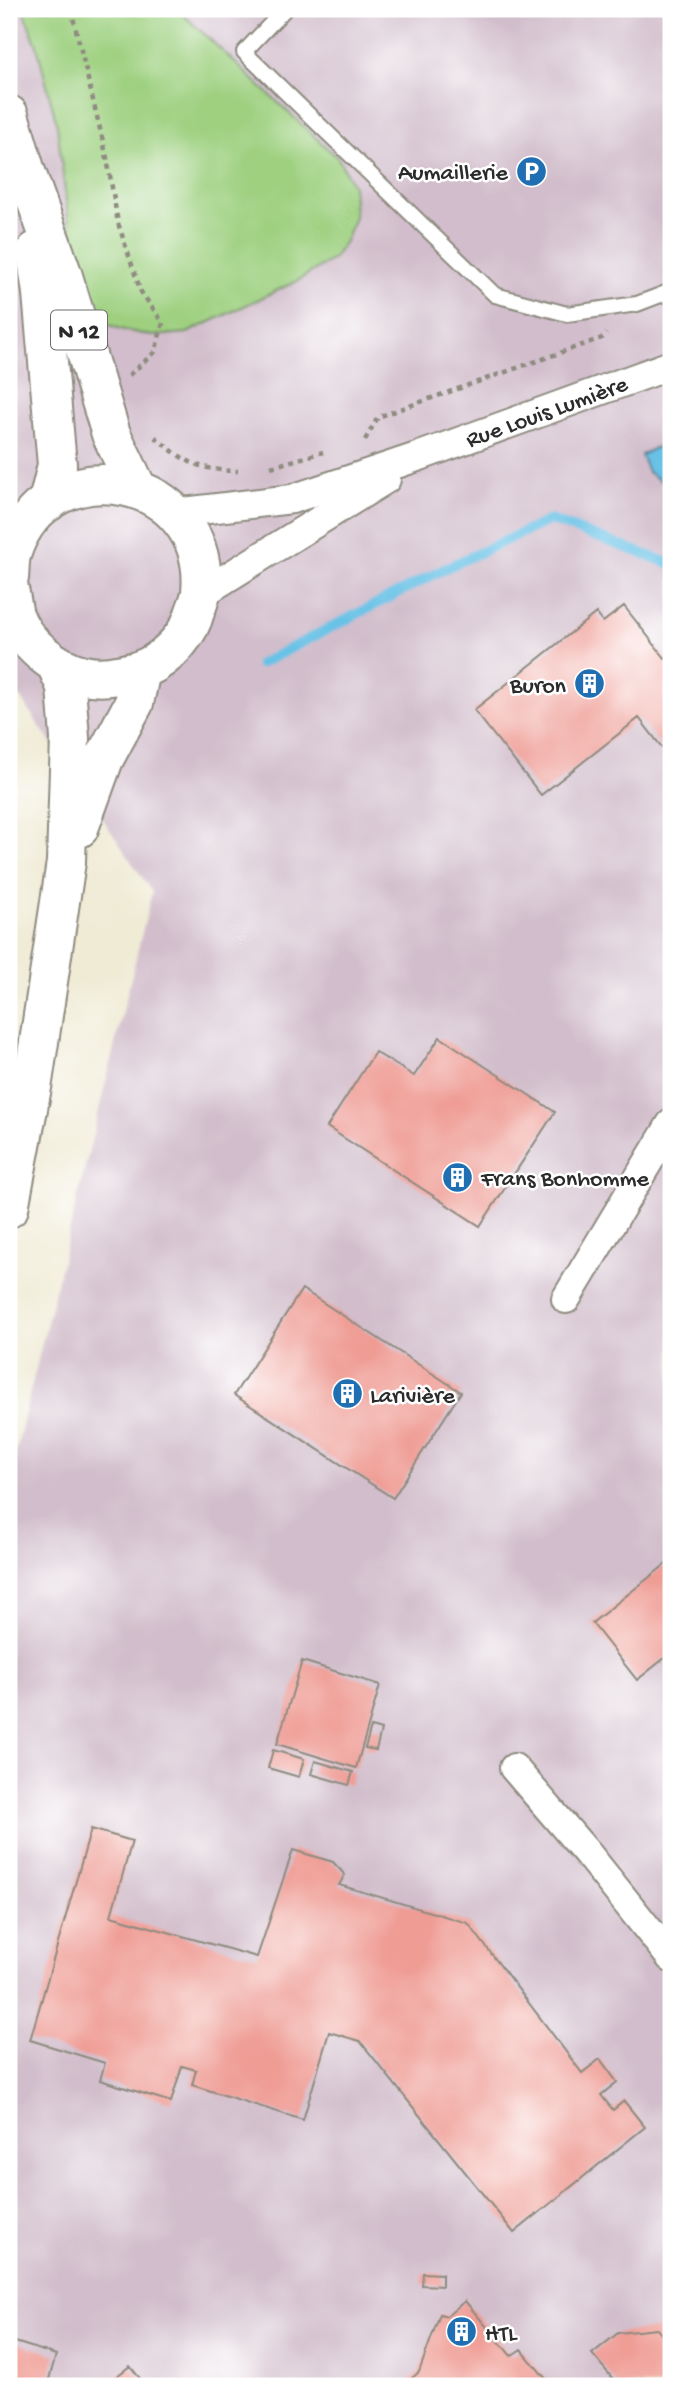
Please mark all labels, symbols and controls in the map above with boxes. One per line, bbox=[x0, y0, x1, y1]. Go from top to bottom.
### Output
parking icon: Aumaillerie bbox=[514, 154, 548, 188]
place label: Aumaillerie bbox=[398, 160, 509, 189]
road number: N 12 bbox=[51, 310, 107, 350]
street label: Rue Louis Lumière bbox=[463, 371, 633, 456]
building icon: Buron bbox=[572, 667, 606, 701]
place label: Buron bbox=[509, 673, 567, 702]
building icon: Frans Bonhomme bbox=[441, 1160, 475, 1194]
place label: Frans Bonhomme bbox=[480, 1166, 650, 1195]
building icon: Larivière bbox=[330, 1377, 364, 1411]
place label: Larivière bbox=[370, 1383, 455, 1412]
building icon: HTL bbox=[445, 2315, 479, 2349]
place label: HTL bbox=[485, 2321, 518, 2350]

